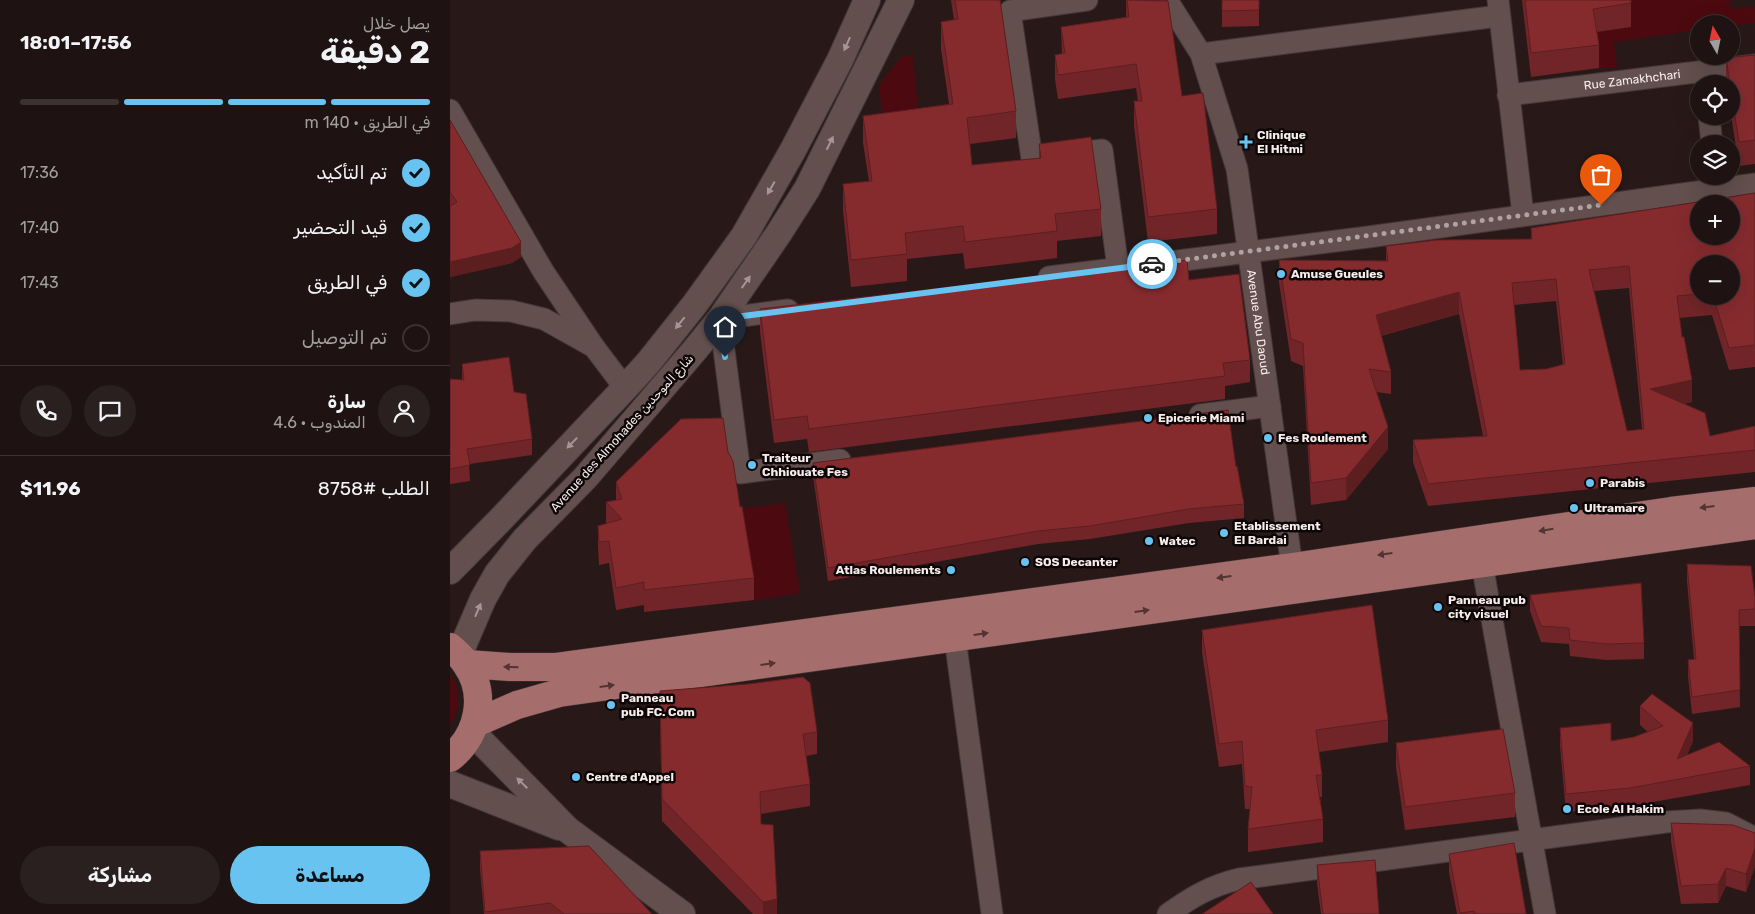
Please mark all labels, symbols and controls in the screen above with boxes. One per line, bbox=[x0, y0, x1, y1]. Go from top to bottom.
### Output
text: يصل خلال bbox=[363, 14, 430, 33]
north arrow bbox=[1690, 15, 1740, 65]
map controls bbox=[1690, 15, 1740, 305]
text: 17:56–18:01 bbox=[20, 31, 132, 54]
text: 2 دقيقة bbox=[320, 33, 430, 71]
one-way arrow bbox=[843, 37, 851, 51]
street label: Rue Zamakhchari bbox=[1583, 67, 1681, 93]
button: locate bbox=[1690, 75, 1740, 125]
text: في الطريق · 140 m bbox=[305, 113, 430, 132]
place label: Clinique El Hitmi bbox=[1257, 128, 1306, 156]
marker: Clinique El Hitmi bbox=[1239, 135, 1253, 149]
button: layers bbox=[1690, 135, 1740, 185]
one-way arrow bbox=[826, 136, 834, 150]
pin bbox=[1580, 154, 1622, 205]
icon: check bbox=[402, 159, 430, 187]
text: تم التأكيد bbox=[316, 161, 387, 184]
icon: bag bbox=[1587, 161, 1615, 189]
text: 17:36 bbox=[20, 163, 58, 182]
one-way arrow bbox=[767, 182, 776, 195]
button: + bbox=[1690, 195, 1740, 245]
icon: check bbox=[402, 214, 430, 242]
text: قيد التحضير bbox=[294, 216, 387, 239]
text: 17:40 bbox=[20, 218, 59, 237]
courier bbox=[1127, 239, 1177, 289]
icon: car bbox=[1138, 250, 1166, 278]
button: − bbox=[1690, 255, 1740, 305]
place label: Amuse Gueules bbox=[1291, 267, 1383, 281]
marker: Amuse Gueules bbox=[1275, 268, 1287, 280]
icon: check bbox=[402, 269, 430, 297]
street label: Avenue Abu Daoud bbox=[1244, 269, 1272, 376]
text: في الطريق bbox=[307, 271, 387, 294]
text: 17:43 bbox=[20, 273, 59, 292]
one-way arrow bbox=[741, 275, 751, 289]
pin bbox=[704, 306, 746, 357]
icon: home bbox=[711, 313, 739, 341]
one-way arrow bbox=[675, 316, 686, 329]
text: تم التوصيل bbox=[302, 326, 387, 349]
street label: Avenue des Almohades شارع الموحدين bbox=[548, 351, 698, 516]
button: phone bbox=[20, 385, 72, 437]
button: chat bbox=[84, 385, 136, 437]
button: person bbox=[378, 385, 430, 437]
text: سارة bbox=[328, 390, 366, 413]
place label: Epicerie Miami bbox=[1158, 411, 1244, 425]
marker: Epicerie Miami bbox=[1142, 412, 1154, 424]
text: المندوب · 4.6 bbox=[273, 413, 366, 432]
place label: Fes Roulement bbox=[1278, 431, 1367, 445]
marker: Fes Roulement bbox=[1262, 432, 1274, 444]
one-way arrow bbox=[566, 437, 578, 449]
place label: Traiteur Chhiouate Fes bbox=[762, 451, 848, 479]
marker: Traiteur Chhiouate Fes bbox=[746, 459, 758, 471]
place label: Parabis bbox=[1600, 476, 1645, 490]
text: $11.96 bbox=[20, 477, 81, 500]
text: الطلب #8758 bbox=[318, 477, 430, 500]
marker: Parabis bbox=[1584, 477, 1596, 489]
place label: Ultramare bbox=[1584, 501, 1645, 515]
marker: Ultramare bbox=[1568, 502, 1580, 514]
one-way arrow bbox=[1698, 503, 1714, 511]
place label: Etablissement El Bardai bbox=[1234, 519, 1321, 547]
one-way arrow bbox=[1537, 526, 1553, 534]
marker: Etablissement El Bardai bbox=[1218, 527, 1230, 539]
place label: Watec bbox=[1159, 534, 1196, 548]
marker: Watec bbox=[1143, 535, 1155, 547]
one-way arrow bbox=[1377, 550, 1393, 558]
place label: SOS Decanter bbox=[1035, 555, 1118, 569]
marker: SOS Decanter bbox=[1019, 556, 1031, 568]
place label: Atlas Roulements bbox=[836, 563, 941, 577]
marker: Atlas Roulements bbox=[945, 564, 957, 576]
one-way arrow bbox=[1216, 573, 1232, 581]
place label: Panneau pub city visuel bbox=[1448, 593, 1526, 621]
marker: Panneau pub city visuel bbox=[1432, 601, 1444, 613]
one-way arrow bbox=[474, 603, 482, 617]
one-way arrow bbox=[1135, 607, 1151, 615]
one-way arrow bbox=[974, 630, 990, 638]
one-way arrow bbox=[761, 660, 777, 668]
one-way arrow bbox=[503, 662, 519, 670]
one-way arrow bbox=[600, 682, 616, 690]
place label: Panneau pub FC. Com bbox=[621, 691, 695, 719]
marker: Panneau pub FC. Com bbox=[605, 699, 617, 711]
place label: Centre d'Appel bbox=[586, 770, 674, 784]
marker: Centre d'Appel bbox=[570, 771, 582, 783]
one-way arrow bbox=[516, 777, 528, 789]
place label: Ecole Al Hakim bbox=[1577, 802, 1664, 816]
marker: Ecole Al Hakim bbox=[1561, 803, 1573, 815]
button: مشاركة bbox=[20, 846, 220, 904]
button: مساعدة bbox=[230, 846, 430, 904]

